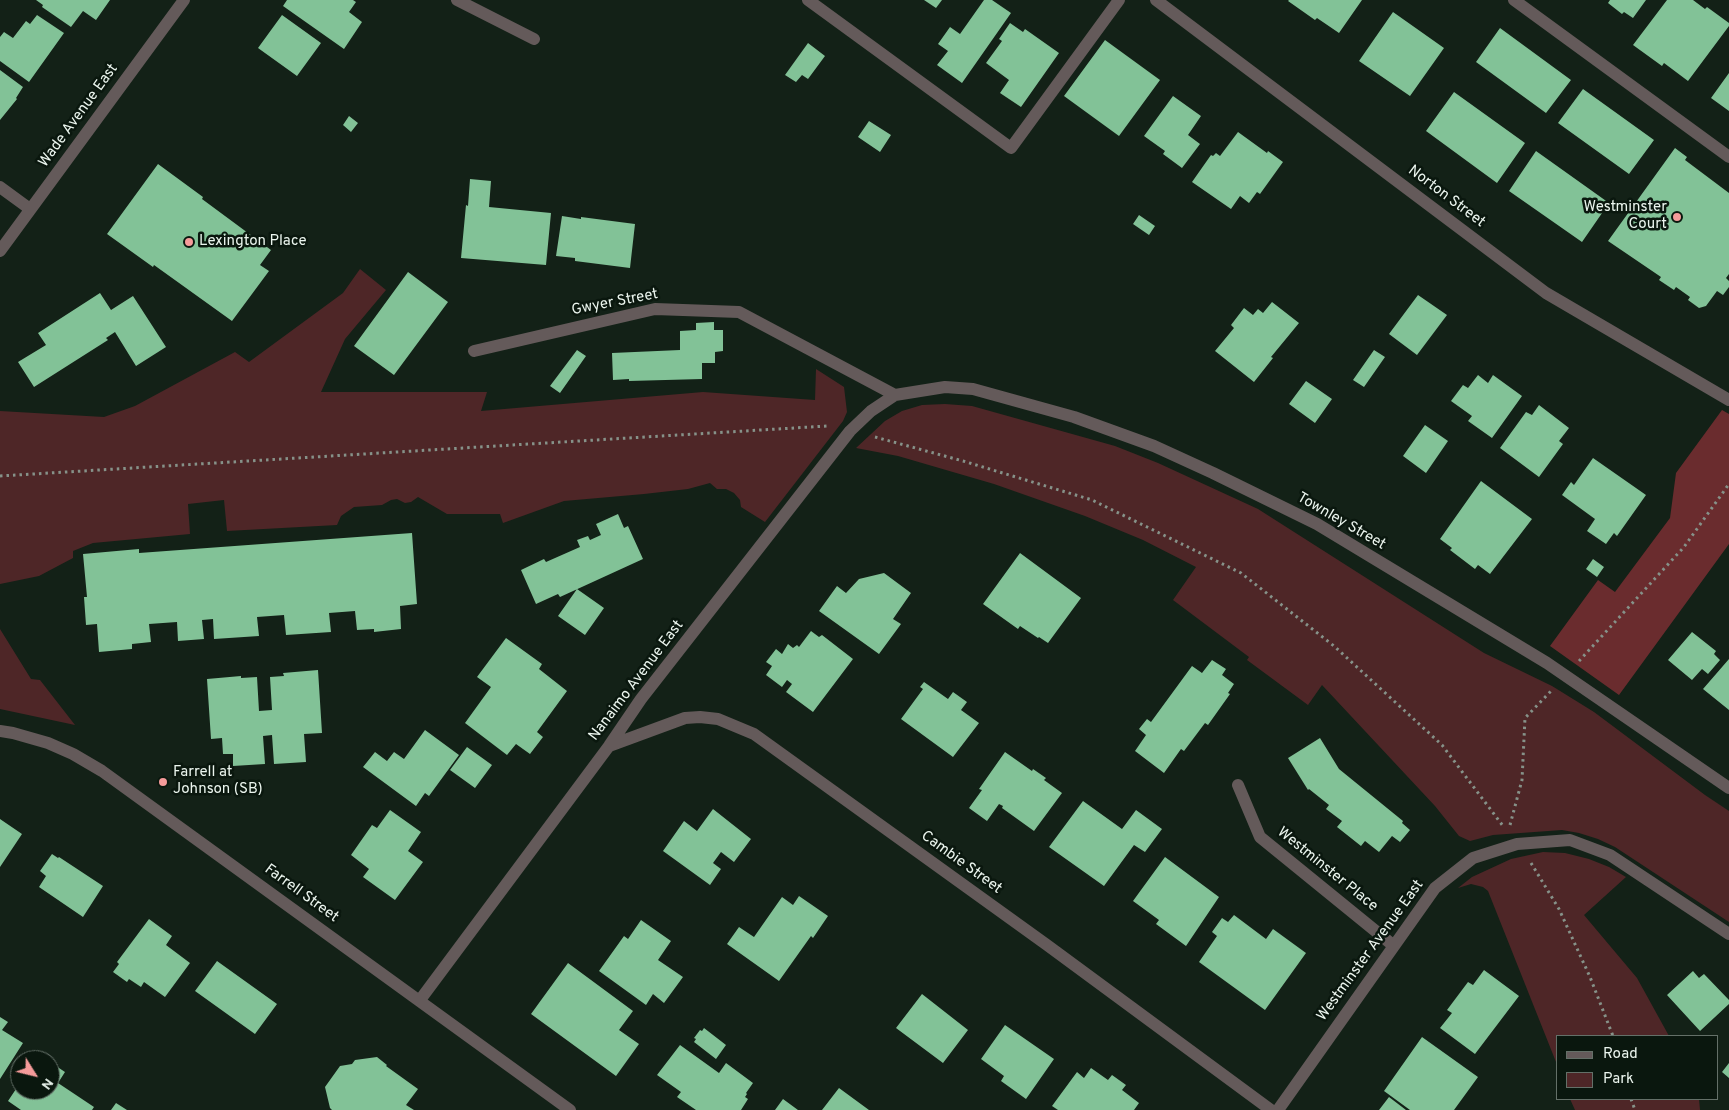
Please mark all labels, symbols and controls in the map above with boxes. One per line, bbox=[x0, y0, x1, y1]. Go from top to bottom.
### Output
street label: Wade Avenue East bbox=[35, 61, 123, 171]
street label: Norton Street bbox=[1404, 162, 1488, 232]
place label: Westminster Court bbox=[1583, 199, 1667, 234]
marker: Westminster Court bbox=[1671, 211, 1683, 223]
place label: Lexington Place bbox=[199, 233, 307, 251]
marker: Lexington Place bbox=[183, 236, 195, 248]
street label: Gwyer Street bbox=[570, 286, 660, 320]
street label: Townley Street bbox=[1294, 489, 1388, 555]
street label: Nanaimo Avenue East bbox=[586, 617, 688, 745]
place label: Farrell at Johnson (SB) bbox=[173, 764, 263, 799]
marker: Farrell at Johnson (SB) bbox=[157, 776, 169, 788]
street label: Westminster Place bbox=[1273, 824, 1381, 916]
street label: Cambie Street bbox=[917, 828, 1005, 898]
street label: Farrell Street bbox=[260, 861, 342, 927]
street label: Westminster Avenue East bbox=[1314, 877, 1428, 1025]
legend bbox=[1556, 1035, 1719, 1100]
text: Road bbox=[1603, 1045, 1638, 1064]
north arrow bbox=[10, 1050, 60, 1100]
text: Park bbox=[1603, 1070, 1634, 1089]
text: N bbox=[37, 1074, 57, 1093]

